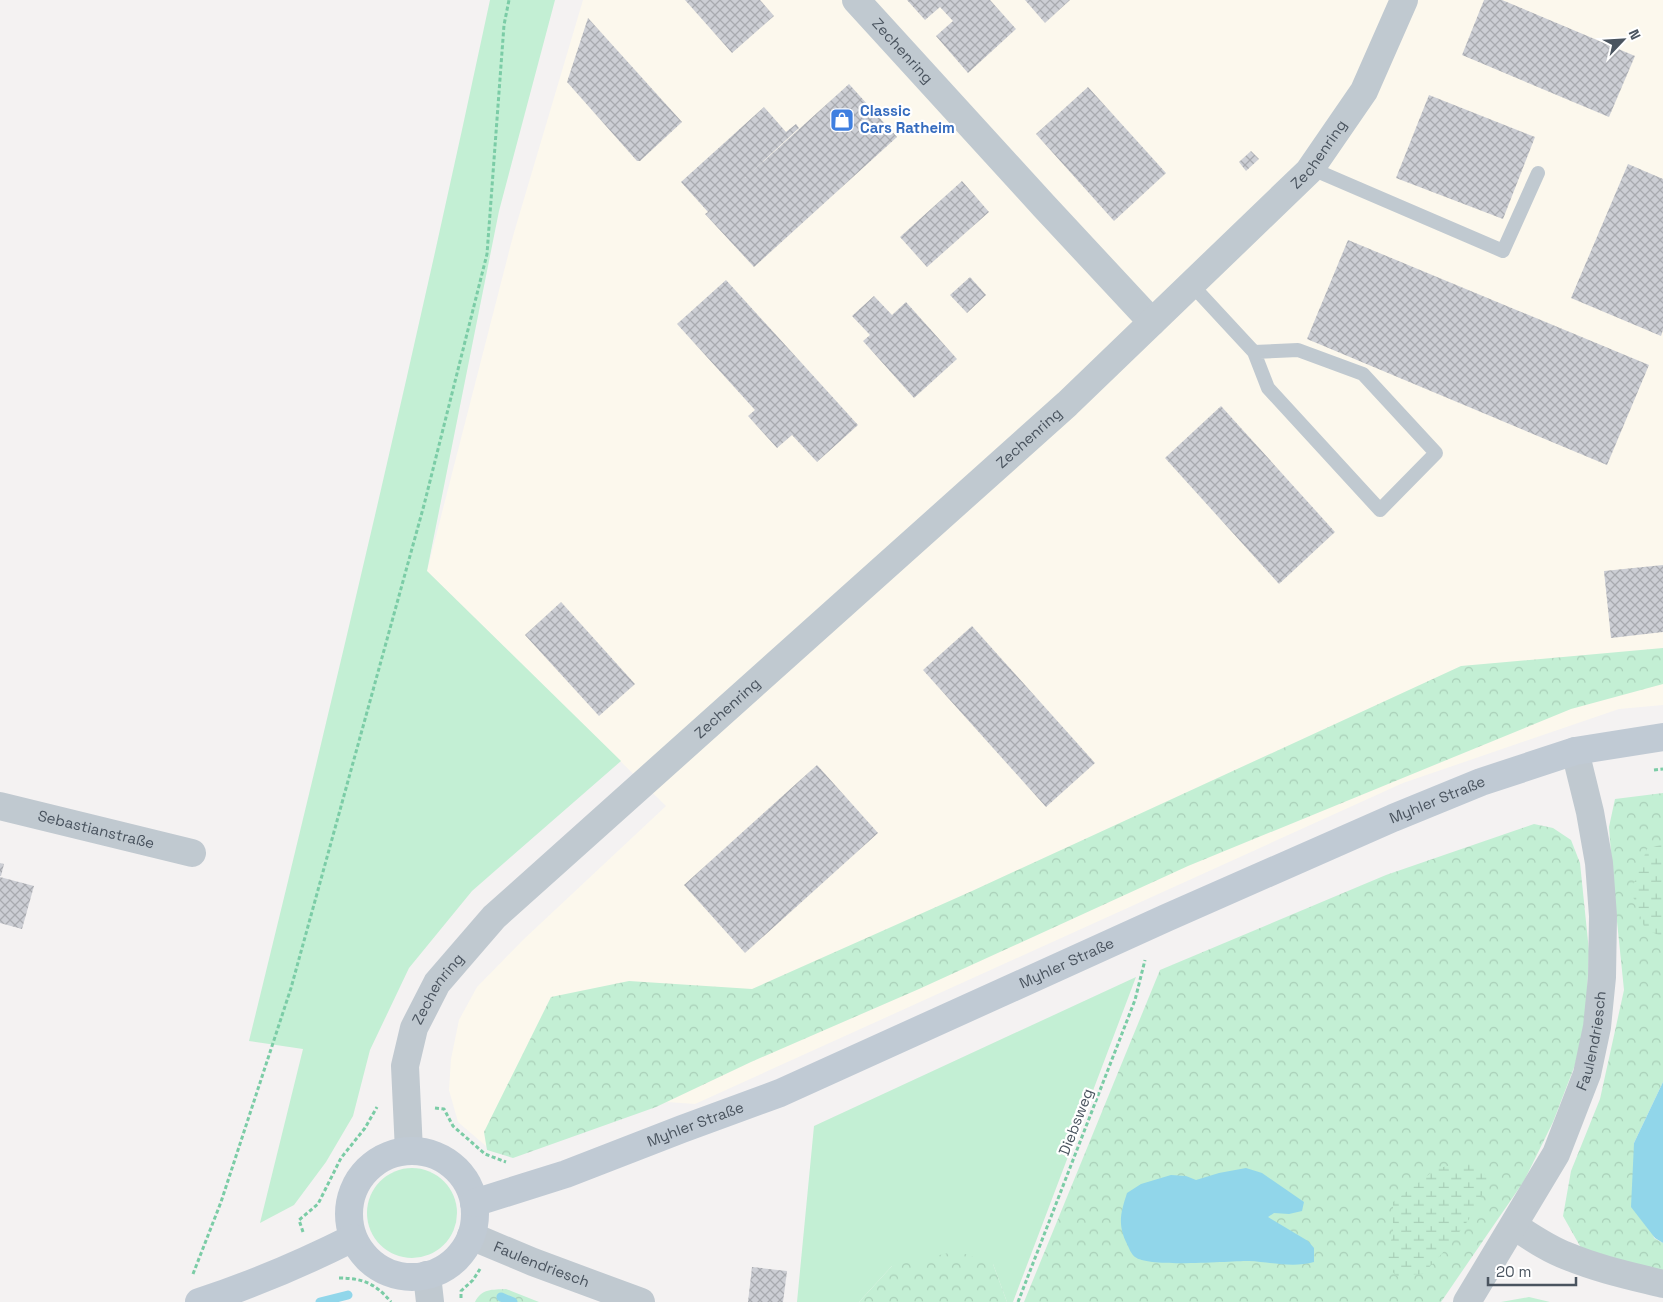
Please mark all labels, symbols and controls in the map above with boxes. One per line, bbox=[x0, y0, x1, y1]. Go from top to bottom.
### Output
street label: Zechenring bbox=[868, 14, 937, 87]
north arrow bbox=[1598, 15, 1648, 65]
text: N bbox=[1625, 26, 1645, 43]
place label: Classic Cars Ratheim bbox=[860, 101, 955, 137]
shop icon: Classic Cars Ratheim bbox=[829, 107, 855, 133]
street label: Zechenring bbox=[1286, 116, 1350, 193]
street label: Zechenring bbox=[992, 403, 1065, 472]
street label: Zechenring bbox=[690, 673, 764, 742]
street label: Myhler Straße bbox=[1386, 771, 1488, 828]
street label: Sebastianstraße bbox=[36, 806, 157, 853]
street label: Myhler Straße bbox=[1016, 933, 1117, 992]
street label: Zechenring bbox=[407, 949, 467, 1028]
street label: Faulendriesch bbox=[1571, 990, 1610, 1093]
street label: Diebsweg bbox=[1054, 1086, 1097, 1158]
street label: Myhler Straße bbox=[644, 1097, 746, 1151]
street label: Faulendriesch bbox=[491, 1237, 592, 1291]
scale bar bbox=[1488, 1254, 1576, 1286]
text: 20 m bbox=[1496, 1262, 1531, 1281]

